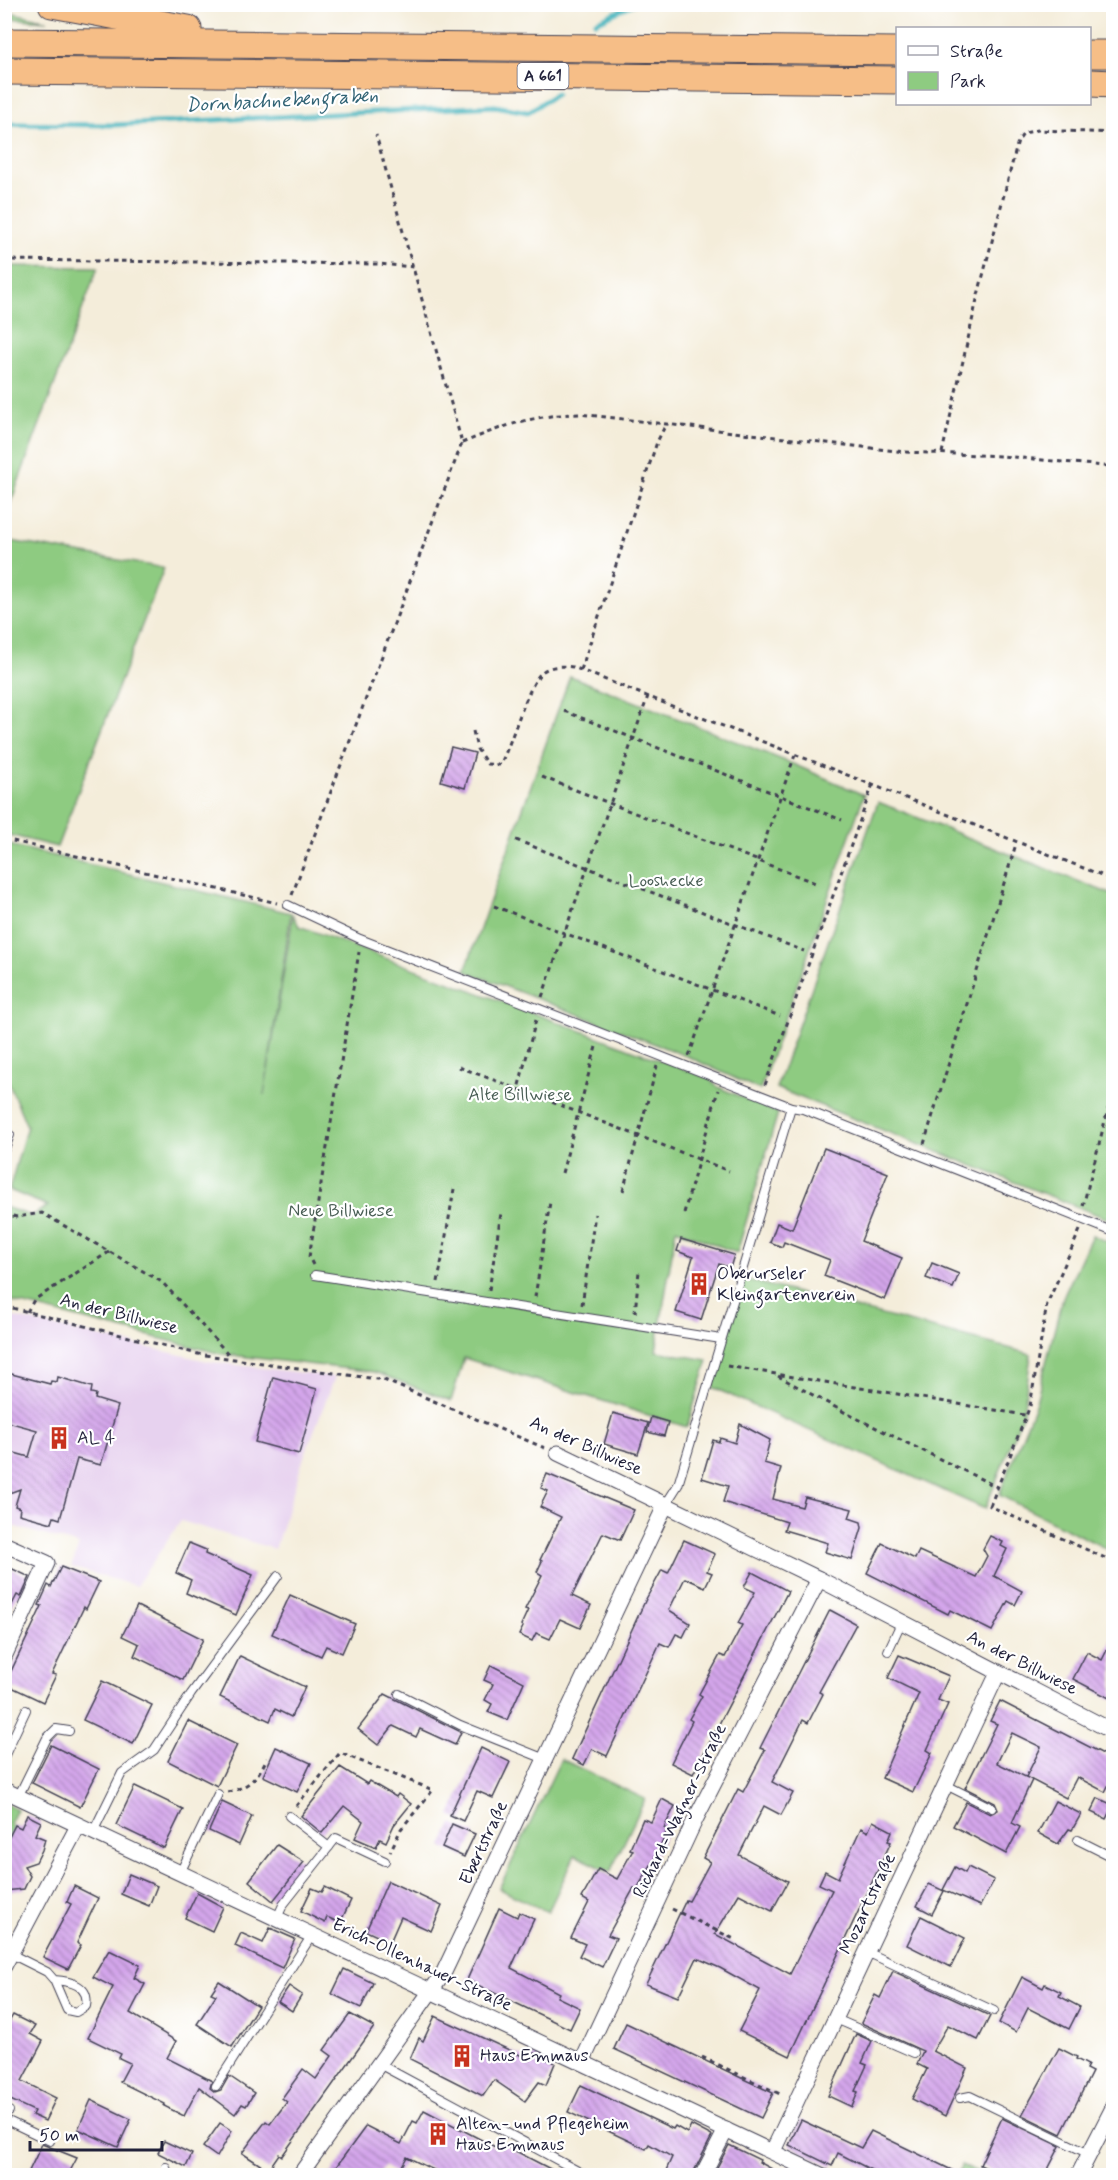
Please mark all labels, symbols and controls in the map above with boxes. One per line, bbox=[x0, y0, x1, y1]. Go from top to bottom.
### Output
legend bbox=[896, 27, 1091, 105]
text: Straße bbox=[950, 40, 1003, 64]
road number: A 661 bbox=[518, 63, 568, 89]
text: Park bbox=[950, 70, 986, 94]
water label: Dornbachnebengraben bbox=[185, 82, 379, 122]
park label: Looshecke bbox=[628, 869, 704, 893]
park label: Alte Billwiese bbox=[468, 1083, 572, 1107]
park label: Neue Billwiese bbox=[288, 1199, 394, 1223]
place label: Oberurseler Kleingartenverein bbox=[717, 1262, 855, 1309]
building icon: Oberurseler Kleingartenverein bbox=[686, 1271, 712, 1297]
street label: An der Billwiese bbox=[57, 1288, 181, 1340]
street label: An der Billwiese bbox=[526, 1410, 646, 1482]
building icon: AL 4 bbox=[46, 1425, 72, 1451]
place label: AL 4 bbox=[77, 1426, 115, 1450]
street label: An der Billwiese bbox=[963, 1625, 1081, 1701]
street label: Richard-Wagner-Straße bbox=[627, 1720, 735, 1903]
street label: Ebertstraße bbox=[454, 1797, 514, 1889]
street label: Mozartstraße bbox=[834, 1849, 902, 1958]
street label: Erich-Ollenhauer-Straße bbox=[328, 1913, 516, 2017]
building icon: Haus Emmaus bbox=[449, 2043, 475, 2069]
place label: Haus Emmaus bbox=[480, 2044, 589, 2068]
place label: Alten- und Pflegeheim Haus Emmaus bbox=[456, 2112, 629, 2157]
scale bar bbox=[30, 2114, 162, 2152]
building icon: Alten- und Pflegeheim Haus Emmaus bbox=[425, 2121, 451, 2147]
text: 50 m bbox=[39, 2124, 79, 2148]

